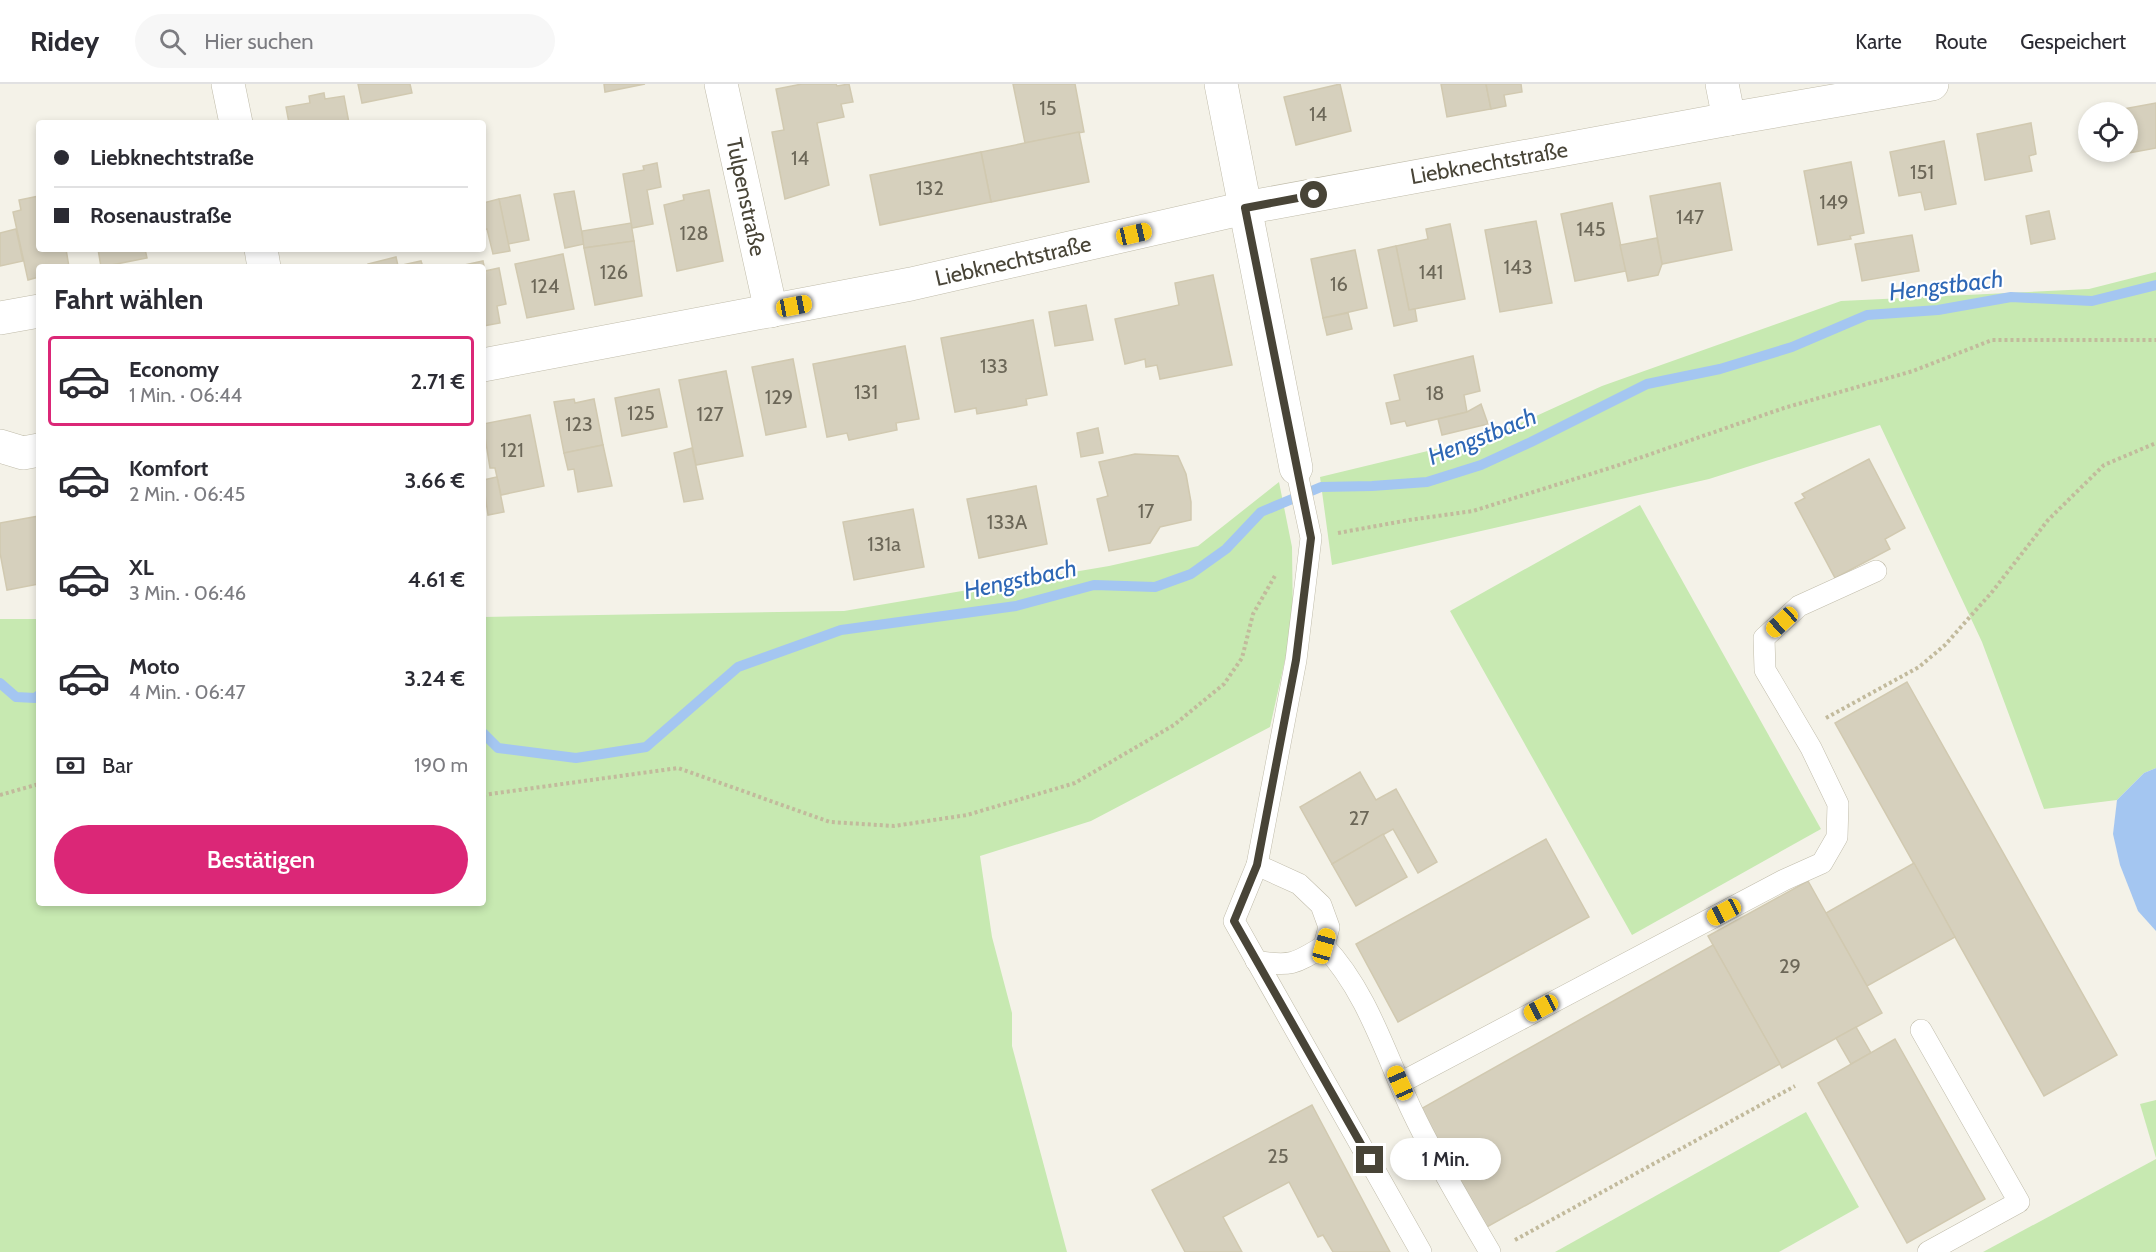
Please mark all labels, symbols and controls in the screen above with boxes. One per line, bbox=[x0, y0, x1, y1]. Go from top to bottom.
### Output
search box bbox=[135, 14, 555, 68]
text: Ridey bbox=[30, 24, 99, 58]
icon: search bbox=[156, 25, 189, 58]
text: Hier suchen bbox=[204, 28, 314, 55]
text: Karte bbox=[1855, 29, 1902, 54]
text: Route bbox=[1935, 29, 1987, 54]
text: Gespeichert bbox=[2020, 29, 2126, 54]
house number: 15 bbox=[1039, 96, 1057, 120]
house number: 14 bbox=[1309, 102, 1327, 126]
map controls bbox=[2078, 102, 2138, 162]
button: locate bbox=[2078, 102, 2138, 162]
street label: Tulpenstraße bbox=[720, 135, 772, 259]
street label: Liebknechtstraße bbox=[1408, 136, 1570, 190]
text: Liebknechtstraße bbox=[90, 144, 254, 171]
house number: 14 bbox=[791, 146, 809, 170]
house number: 151 bbox=[1910, 160, 1934, 184]
house number: 132 bbox=[916, 176, 944, 200]
route start bbox=[1300, 181, 1327, 208]
house number: 149 bbox=[1819, 190, 1849, 214]
text: Rosenaustraße bbox=[90, 202, 232, 229]
house number: 147 bbox=[1676, 205, 1704, 229]
house number: 145 bbox=[1577, 217, 1605, 241]
house number: 128 bbox=[679, 221, 709, 245]
car bbox=[1114, 221, 1154, 247]
street label: Liebknechtstraße bbox=[932, 230, 1094, 292]
house number: 143 bbox=[1504, 255, 1532, 279]
house number: 126 bbox=[600, 260, 628, 284]
house number: 141 bbox=[1419, 260, 1443, 284]
water label: Hengstbach bbox=[1887, 264, 2005, 306]
house number: 16 bbox=[1330, 272, 1348, 296]
house number: 124 bbox=[531, 274, 560, 298]
text: Fahrt wählen bbox=[54, 283, 203, 316]
car bbox=[775, 294, 813, 318]
icon: car bbox=[57, 354, 111, 408]
house number: 133 bbox=[980, 354, 1008, 378]
text: Economy bbox=[129, 356, 219, 383]
text: 2.71 € bbox=[411, 368, 465, 395]
house number: 131 bbox=[854, 380, 878, 404]
house number: 18 bbox=[1426, 381, 1444, 405]
text: 1 Min. · 06:44 bbox=[129, 383, 242, 407]
house number: 129 bbox=[765, 385, 793, 409]
house number: 125 bbox=[627, 401, 655, 425]
water label: Hengstbach bbox=[1423, 401, 1541, 471]
house number: 127 bbox=[696, 402, 724, 426]
house number: 123 bbox=[565, 412, 593, 436]
house number: 121 bbox=[500, 438, 524, 462]
icon: car bbox=[57, 453, 111, 507]
text: Komfort bbox=[129, 455, 208, 482]
text: 3.66 € bbox=[404, 467, 465, 494]
text: 2 Min. · 06:45 bbox=[129, 482, 245, 506]
house number: 17 bbox=[1138, 499, 1154, 523]
house number: 133A bbox=[987, 510, 1028, 534]
house number: 131a bbox=[867, 532, 901, 556]
icon: car bbox=[57, 552, 111, 606]
water label: Hengstbach bbox=[961, 553, 1079, 605]
text: XL bbox=[129, 554, 154, 581]
text: 4.61 € bbox=[408, 566, 465, 593]
text: 3 Min. · 06:46 bbox=[129, 581, 246, 605]
car bbox=[1763, 603, 1801, 641]
icon: car bbox=[57, 651, 111, 705]
text: Moto bbox=[129, 653, 180, 680]
text: 3.24 € bbox=[404, 665, 465, 692]
text: 4 Min. · 06:47 bbox=[129, 680, 246, 704]
icon: cash bbox=[54, 749, 87, 782]
text: Bar bbox=[102, 752, 133, 779]
text: 190 m bbox=[414, 753, 468, 777]
house number: 27 bbox=[1349, 806, 1369, 830]
button: Bestätigen bbox=[54, 825, 468, 894]
car bbox=[1704, 896, 1744, 928]
car bbox=[1310, 926, 1338, 966]
house number: 29 bbox=[1779, 954, 1801, 978]
car bbox=[1521, 992, 1561, 1024]
car bbox=[1384, 1063, 1416, 1103]
callout: 1 Min. bbox=[1391, 1139, 1502, 1181]
house number: 25 bbox=[1267, 1144, 1289, 1168]
route end bbox=[1356, 1146, 1383, 1173]
text: 1 Min. bbox=[1422, 1147, 1469, 1171]

